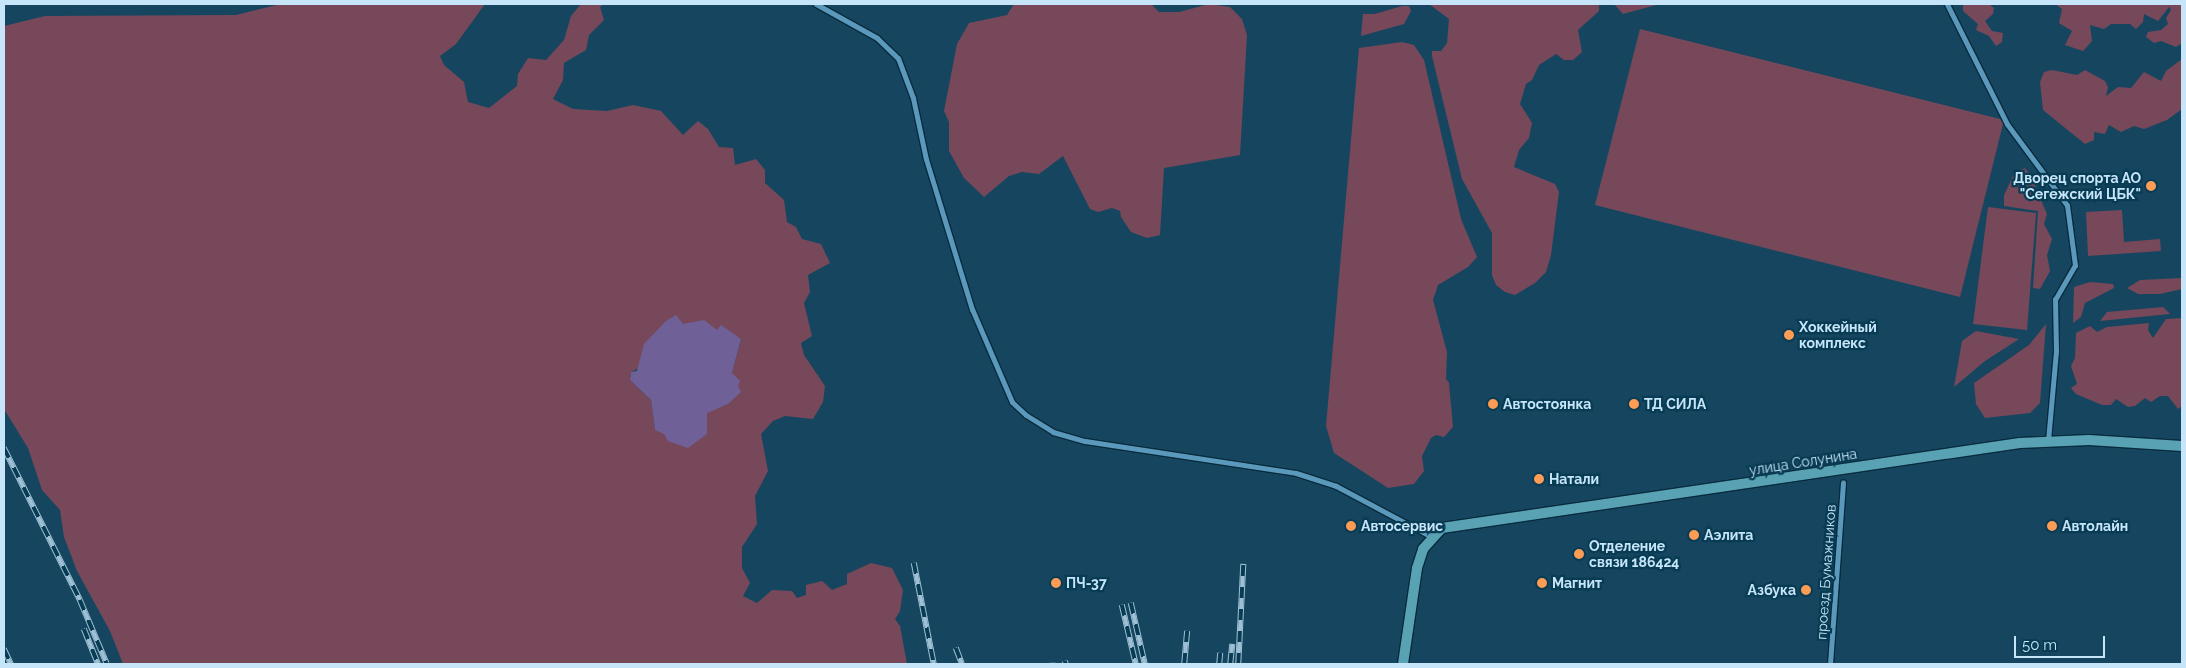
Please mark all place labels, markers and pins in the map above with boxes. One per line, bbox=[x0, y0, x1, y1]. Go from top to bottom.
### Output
place label: Дворец спорта АО "Сегежский ЦБК" bbox=[2013, 170, 2141, 202]
marker: Дворец спорта АО "Сегежский ЦБК" bbox=[2145, 180, 2157, 192]
place label: Хоккейный комплекс bbox=[1799, 319, 1877, 352]
marker: Хоккейный комплекс bbox=[1783, 329, 1795, 341]
place label: Автостоянка bbox=[1503, 396, 1591, 412]
place label: ТД СИЛА bbox=[1644, 396, 1706, 412]
marker: Автостоянка bbox=[1487, 398, 1499, 410]
marker: ТД СИЛА bbox=[1628, 398, 1640, 410]
place label: Натали bbox=[1549, 471, 1599, 487]
marker: Натали bbox=[1533, 473, 1545, 485]
place label: Автосервис bbox=[1361, 518, 1443, 534]
place label: Автолайн bbox=[2062, 518, 2128, 534]
marker: Автосервис bbox=[1345, 520, 1357, 532]
marker: Автолайн bbox=[2046, 520, 2058, 532]
place label: Аэлита bbox=[1704, 527, 1753, 543]
marker: Аэлита bbox=[1688, 529, 1700, 541]
place label: Отделение связи 186424 bbox=[1589, 538, 1679, 570]
marker: Отделение связи 186424 bbox=[1573, 548, 1585, 560]
place label: ПЧ-37 bbox=[1066, 575, 1107, 591]
place label: Магнит bbox=[1552, 575, 1602, 591]
marker: ПЧ-37 bbox=[1050, 577, 1062, 589]
marker: Магнит bbox=[1536, 577, 1548, 589]
place label: Азбука bbox=[1748, 582, 1796, 598]
marker: Азбука bbox=[1800, 584, 1812, 596]

